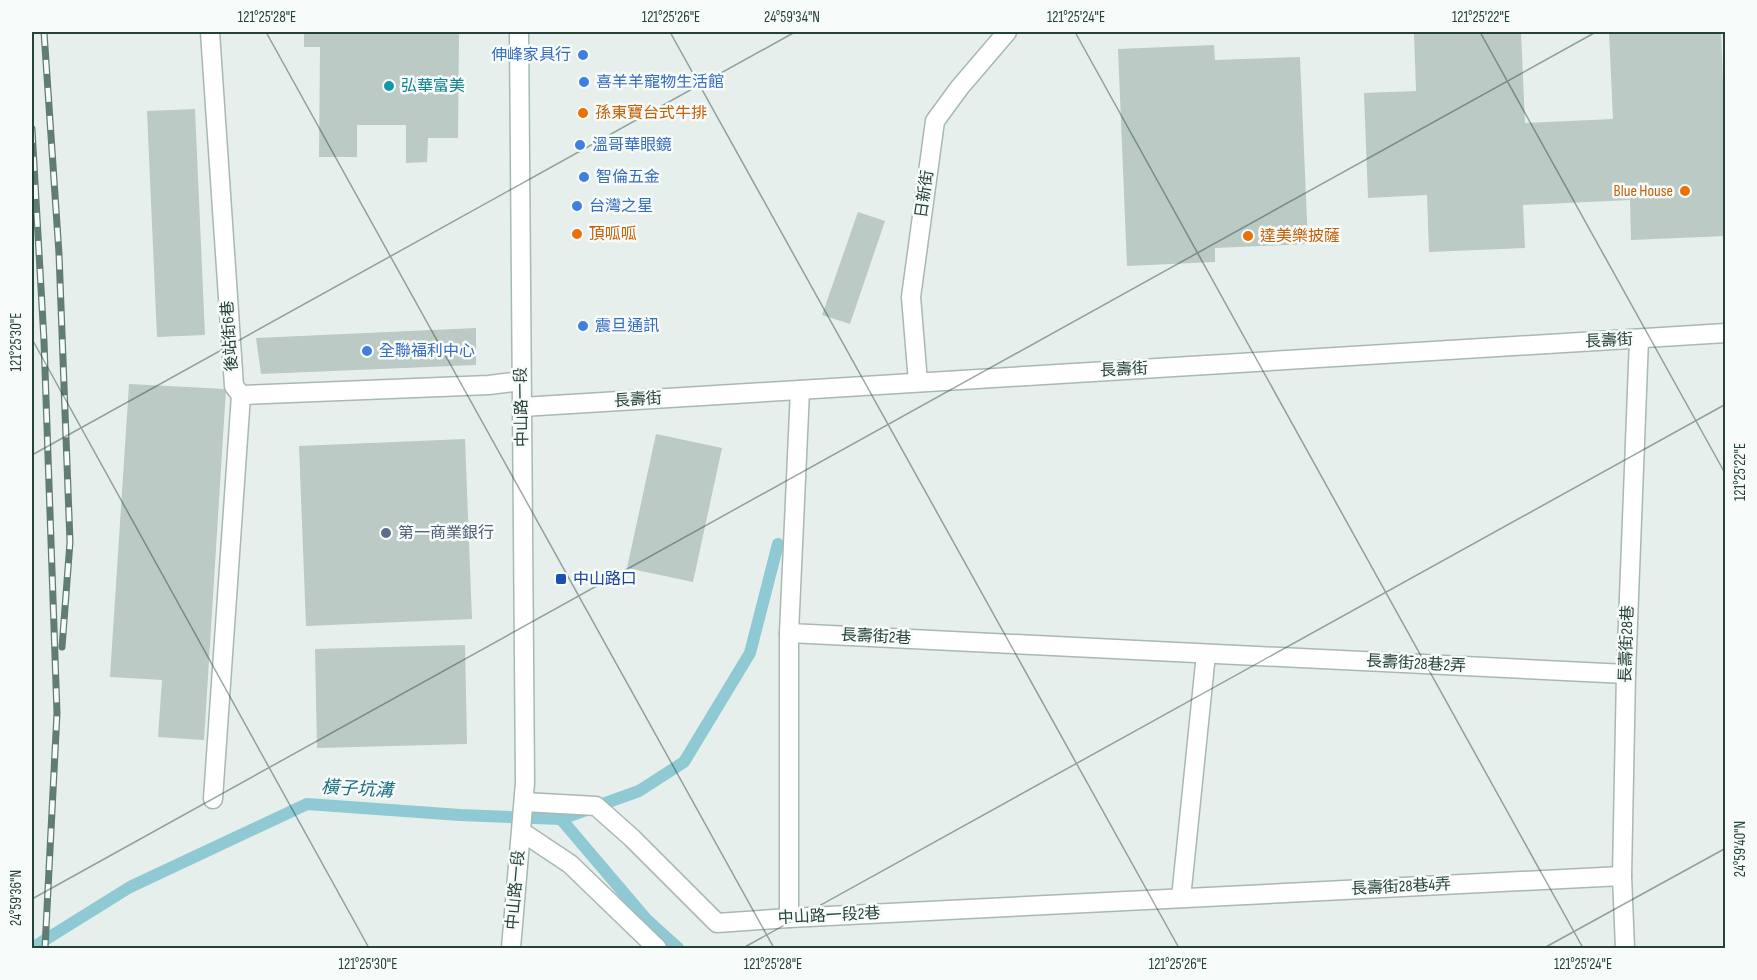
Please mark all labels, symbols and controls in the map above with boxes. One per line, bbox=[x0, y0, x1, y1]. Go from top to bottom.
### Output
text: 121°25'28"E bbox=[238, 8, 296, 27]
text: 121°25'26"E bbox=[642, 8, 700, 27]
text: 24°59'34"N bbox=[764, 8, 820, 27]
text: 121°25'24"E bbox=[1047, 8, 1105, 27]
text: 121°25'22"E bbox=[1452, 8, 1510, 27]
place label: 伸峰家具行 bbox=[491, 46, 571, 65]
marker: 伸峰家具行 bbox=[576, 48, 590, 62]
place label: 喜羊羊寵物生活館 bbox=[596, 73, 724, 92]
marker: 喜羊羊寵物生活館 bbox=[577, 75, 591, 89]
place label: 弘華富美 bbox=[401, 77, 465, 96]
marker: 弘華富美 bbox=[382, 79, 396, 93]
place label: 孫東寶台式牛排 bbox=[595, 103, 707, 123]
marker: 孫東寶台式牛排 bbox=[576, 106, 590, 120]
place label: 溫哥華眼鏡 bbox=[592, 136, 672, 155]
marker: 溫哥華眼鏡 bbox=[573, 138, 587, 152]
place label: 智倫五金 bbox=[596, 168, 660, 187]
street label: 日新街 bbox=[912, 169, 938, 219]
marker: 智倫五金 bbox=[577, 170, 591, 184]
place label: Blue House bbox=[1614, 182, 1673, 201]
marker: Blue House bbox=[1678, 184, 1692, 198]
place label: 台灣之星 bbox=[589, 197, 653, 216]
marker: 台灣之星 bbox=[570, 199, 584, 213]
place label: 頂呱呱 bbox=[589, 225, 637, 244]
marker: 頂呱呱 bbox=[570, 227, 584, 241]
place label: 達美樂披薩 bbox=[1260, 227, 1340, 246]
marker: 達美樂披薩 bbox=[1241, 229, 1255, 243]
street label: 後站街6巷 bbox=[218, 300, 242, 372]
text: 121°25'30"E bbox=[7, 313, 26, 371]
place label: 震旦通訊 bbox=[595, 317, 659, 336]
marker: 震旦通訊 bbox=[576, 319, 590, 333]
street label: 長壽街 bbox=[1585, 330, 1633, 352]
place label: 全聯福利中心 bbox=[379, 342, 475, 361]
marker: 全聯福利中心 bbox=[360, 344, 374, 358]
street label: 長壽街 bbox=[1100, 359, 1148, 381]
street label: 中山路一段 bbox=[512, 367, 532, 447]
street label: 長壽街 bbox=[613, 389, 663, 411]
text: 121°25'22"E bbox=[1731, 443, 1750, 501]
place label: 第一商業銀行 bbox=[398, 524, 494, 543]
marker: 第一商業銀行 bbox=[379, 526, 393, 540]
place label: 中山路口 bbox=[573, 570, 637, 589]
marker: 中山路口 bbox=[554, 572, 568, 586]
street label: 長壽街28巷 bbox=[1616, 605, 1638, 683]
street label: 長壽街2巷 bbox=[840, 626, 912, 648]
street label: 長壽街28巷2弄 bbox=[1365, 652, 1467, 676]
water label: 橫子坑溝 bbox=[320, 777, 396, 802]
text: 24°59'40"N bbox=[1731, 821, 1750, 877]
street label: 中山路一段 bbox=[503, 849, 529, 931]
text: 24°59'36"N bbox=[7, 870, 26, 926]
street label: 長壽街28巷4弄 bbox=[1350, 875, 1452, 899]
street label: 中山路一段2巷 bbox=[777, 904, 881, 928]
text: 121°25'30"E bbox=[339, 955, 397, 974]
text: 121°25'28"E bbox=[744, 955, 802, 974]
text: 121°25'26"E bbox=[1149, 955, 1207, 974]
text: 121°25'24"E bbox=[1554, 955, 1612, 974]

